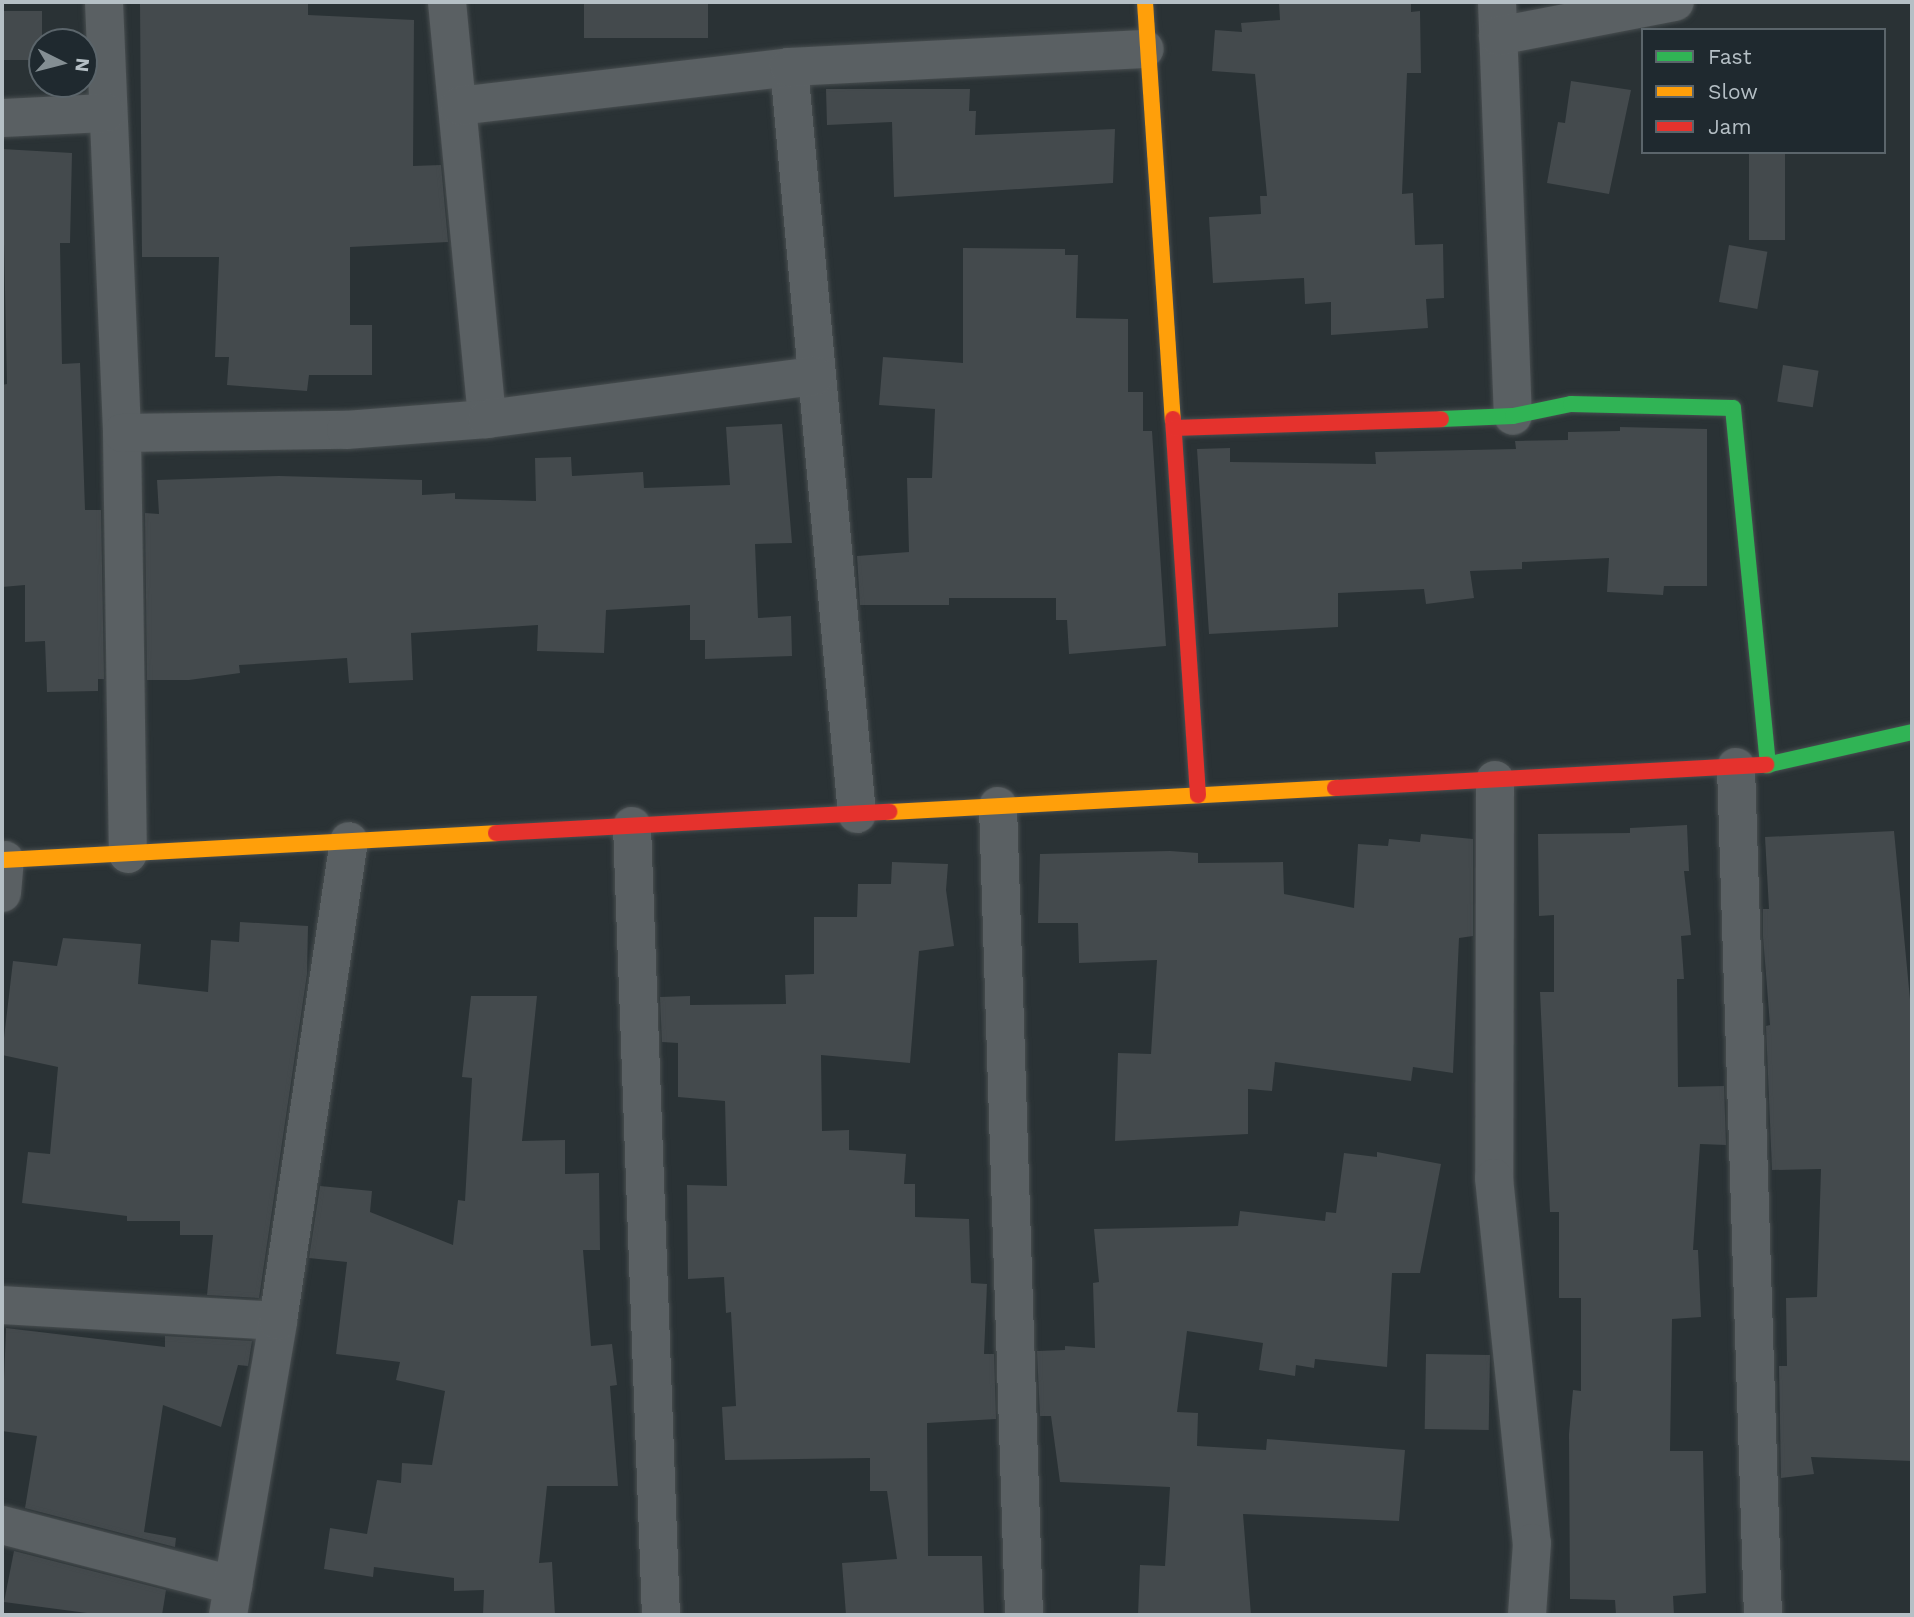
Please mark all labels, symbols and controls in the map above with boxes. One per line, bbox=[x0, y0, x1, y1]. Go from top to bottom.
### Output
north arrow bbox=[28, 28, 98, 98]
legend bbox=[1641, 28, 1886, 154]
text: Fast bbox=[1708, 44, 1752, 69]
text: N bbox=[70, 57, 95, 73]
text: Slow bbox=[1708, 79, 1758, 104]
text: Jam bbox=[1708, 114, 1751, 139]

